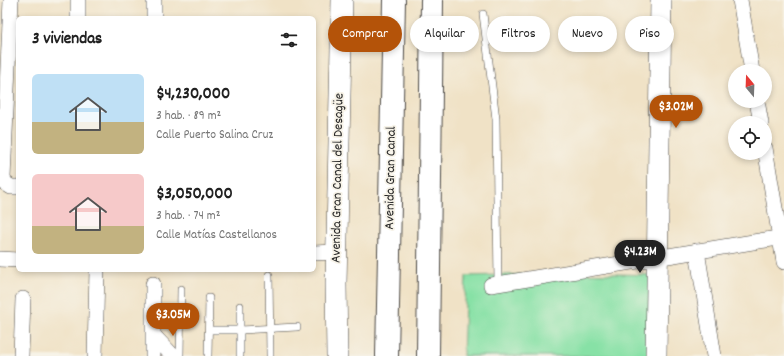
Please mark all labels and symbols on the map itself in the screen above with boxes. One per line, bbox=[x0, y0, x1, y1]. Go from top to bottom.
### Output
north arrow bbox=[728, 64, 772, 108]
street label: Avenida Gran Canal del Desagüe bbox=[327, 93, 349, 263]
pin: $3.02M bbox=[643, 95, 709, 129]
street label: Avenida Gran Canal bbox=[380, 125, 402, 230]
pin: $4.23M bbox=[607, 240, 673, 274]
pin: $3.05M bbox=[140, 303, 206, 337]

